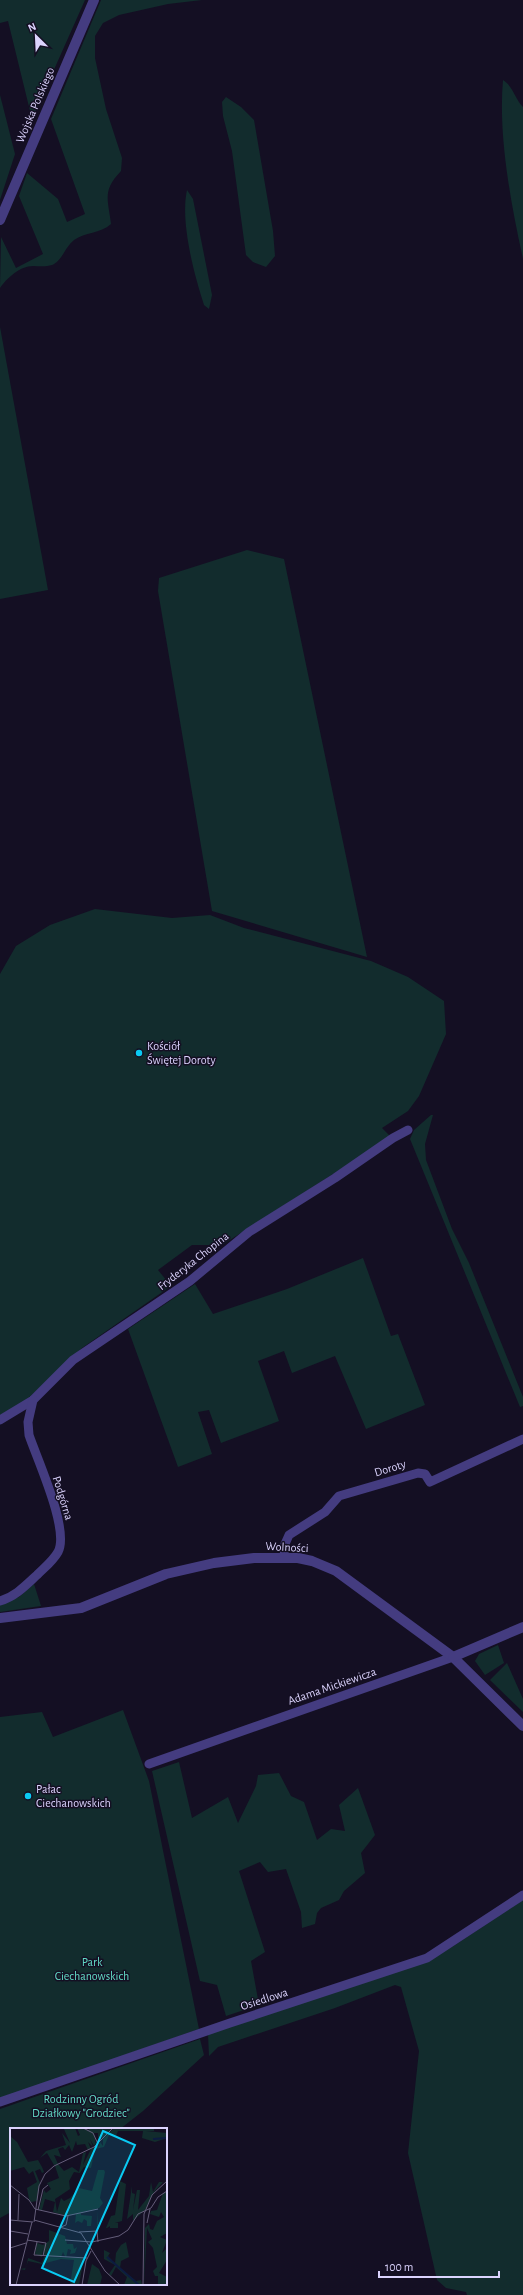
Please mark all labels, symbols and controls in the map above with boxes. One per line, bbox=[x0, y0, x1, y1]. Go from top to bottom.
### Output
north arrow bbox=[16, 16, 56, 56]
text: N bbox=[26, 21, 38, 34]
street label: Wojska Polskiego bbox=[14, 65, 57, 145]
place label: Kościół Świętej Doroty bbox=[147, 1040, 216, 1067]
marker: Kościół Świętej Doroty bbox=[134, 1048, 144, 1058]
street label: Fryderyka Chopina bbox=[155, 1229, 232, 1293]
street label: Doroty bbox=[373, 1458, 407, 1479]
street label: Podgórna bbox=[51, 1475, 75, 1522]
street label: Wolności bbox=[265, 1540, 309, 1554]
street label: Adama Mickiewicza bbox=[286, 1665, 378, 1707]
place label: Pałac Ciechanowskich bbox=[36, 1783, 111, 1809]
marker: Pałac Ciechanowskich bbox=[23, 1791, 33, 1801]
park label: Park Ciechanowskich bbox=[55, 1956, 129, 1982]
street label: Osiedlowa bbox=[239, 1986, 290, 2012]
park label: Rodzinny Ogród Działkowy "Grodziec" bbox=[32, 2093, 130, 2120]
inset map bbox=[10, 2128, 167, 2285]
scale bar bbox=[379, 2253, 499, 2279]
text: 100 m bbox=[385, 2261, 413, 2273]

